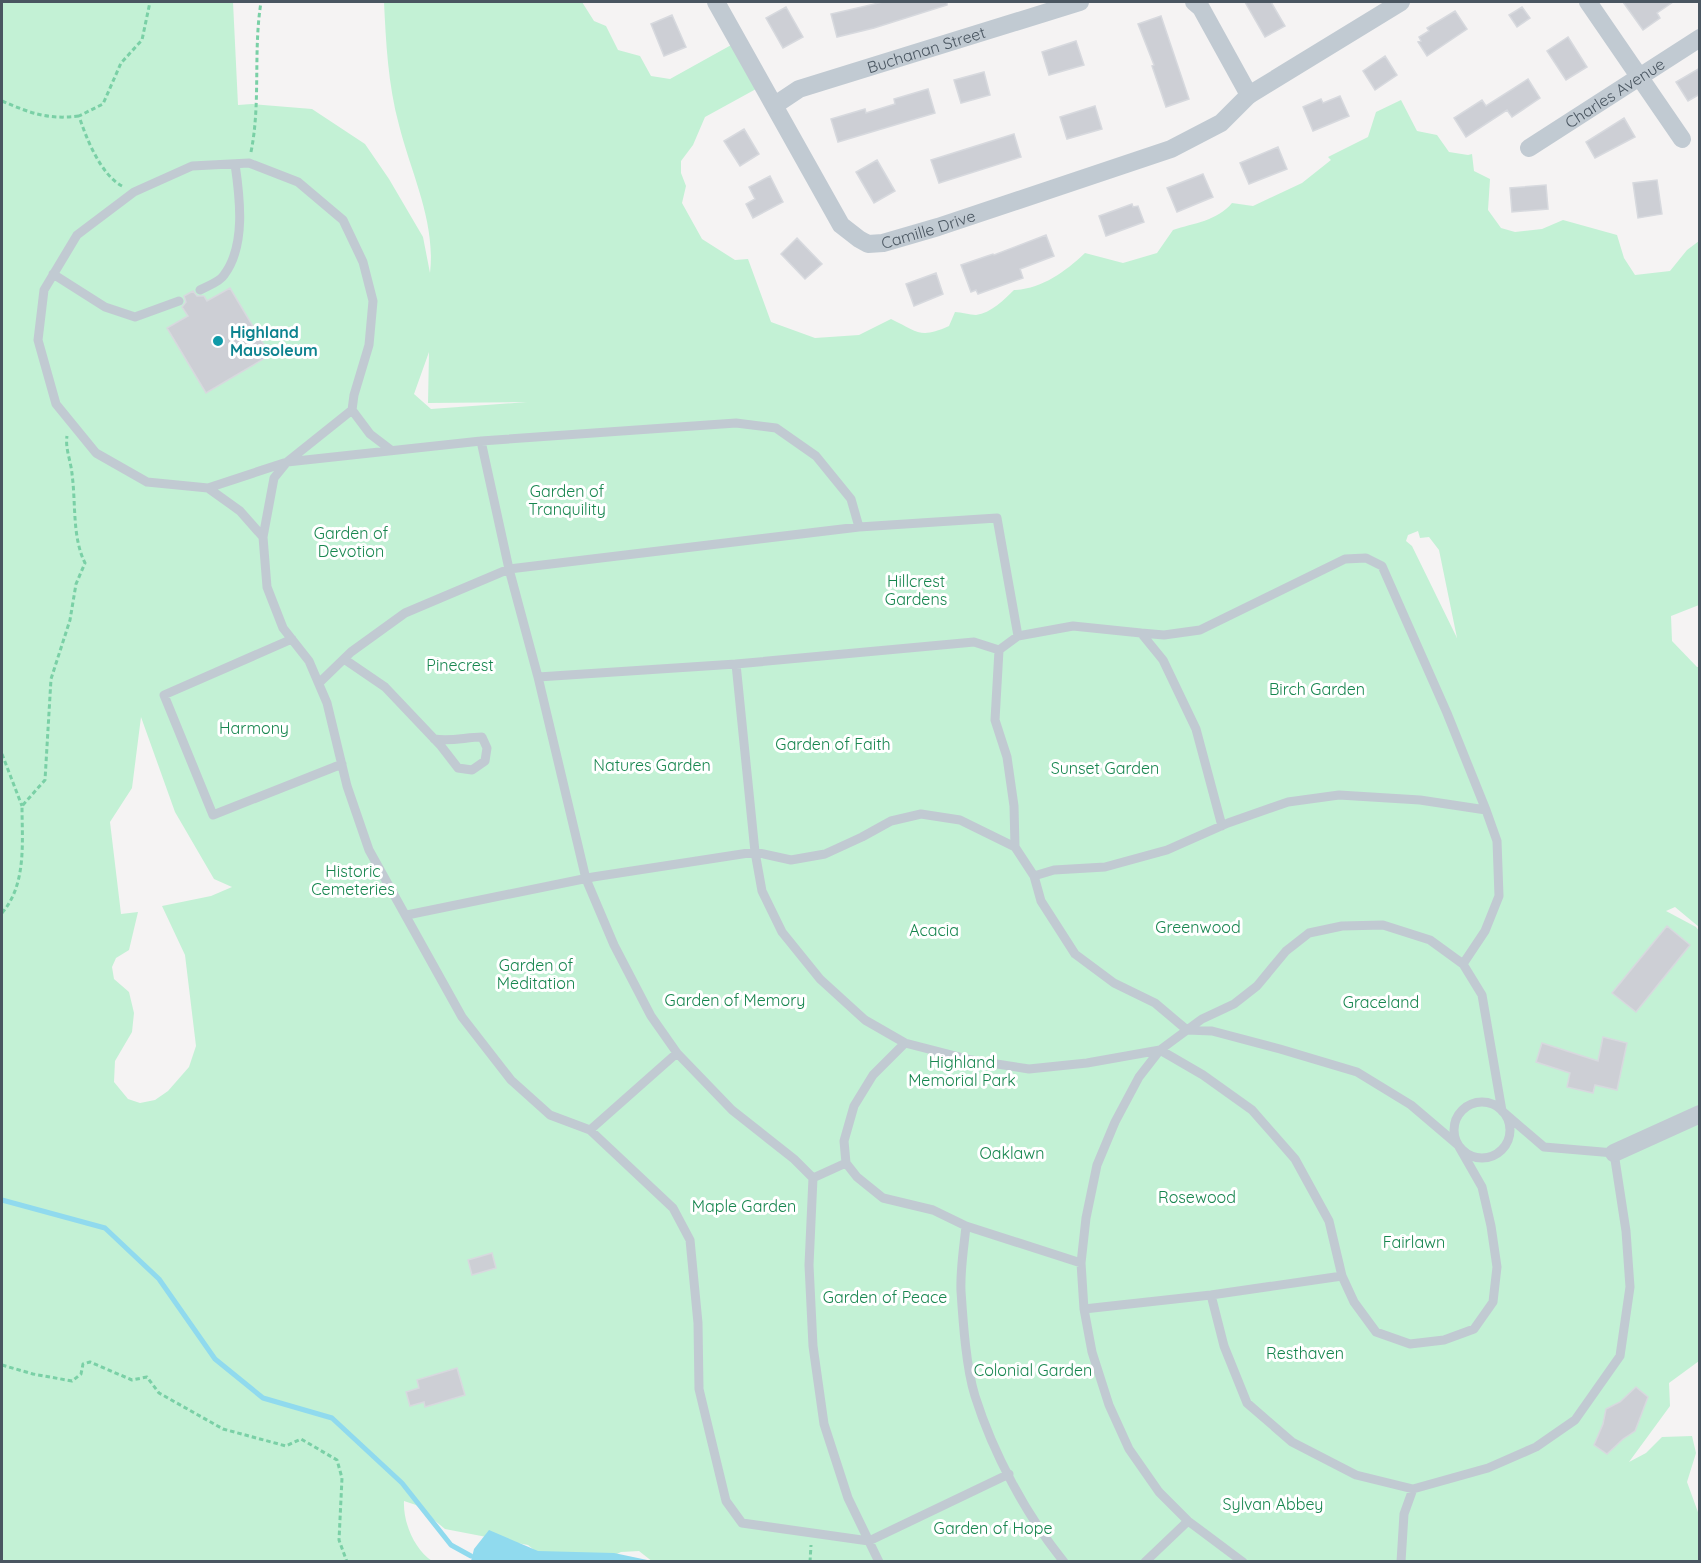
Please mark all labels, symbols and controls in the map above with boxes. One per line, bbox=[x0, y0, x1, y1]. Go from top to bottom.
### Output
street label: Buchanan Street bbox=[864, 22, 988, 77]
street label: Charles Avenue bbox=[1561, 53, 1668, 132]
street label: Camille Drive bbox=[879, 205, 978, 253]
place label: Highland Mausoleum bbox=[230, 322, 318, 360]
marker: Highland Mausoleum bbox=[211, 334, 225, 348]
park label: Garden of Tranquility bbox=[528, 481, 606, 519]
park label: Garden of Devotion bbox=[314, 523, 389, 561]
park label: Hillcrest Gardens bbox=[885, 571, 947, 609]
park label: Pinecrest bbox=[426, 655, 494, 675]
park label: Birch Garden bbox=[1269, 679, 1365, 699]
park label: Harmony bbox=[219, 718, 289, 738]
park label: Garden of Faith bbox=[775, 734, 891, 754]
park label: Natures Garden bbox=[593, 755, 711, 775]
park label: Sunset Garden bbox=[1051, 758, 1159, 778]
park label: Historic Cemeteries bbox=[311, 861, 395, 899]
park label: Greenwood bbox=[1155, 917, 1241, 937]
park label: Acacia bbox=[909, 920, 959, 940]
park label: Garden of Meditation bbox=[497, 955, 575, 993]
park label: Garden of Memory bbox=[665, 990, 805, 1010]
park label: Graceland bbox=[1343, 992, 1419, 1012]
park label: Highland Memorial Park bbox=[908, 1052, 1016, 1090]
park label: Oaklawn bbox=[980, 1143, 1045, 1163]
park label: Rosewood bbox=[1158, 1187, 1236, 1207]
park label: Maple Garden bbox=[692, 1196, 796, 1216]
park label: Fairlawn bbox=[1383, 1232, 1445, 1252]
park label: Garden of Peace bbox=[823, 1287, 947, 1307]
park label: Resthaven bbox=[1266, 1343, 1344, 1363]
park label: Colonial Garden bbox=[974, 1360, 1092, 1380]
park label: Sylvan Abbey bbox=[1223, 1494, 1323, 1514]
park label: Garden of Hope bbox=[934, 1518, 1052, 1538]

